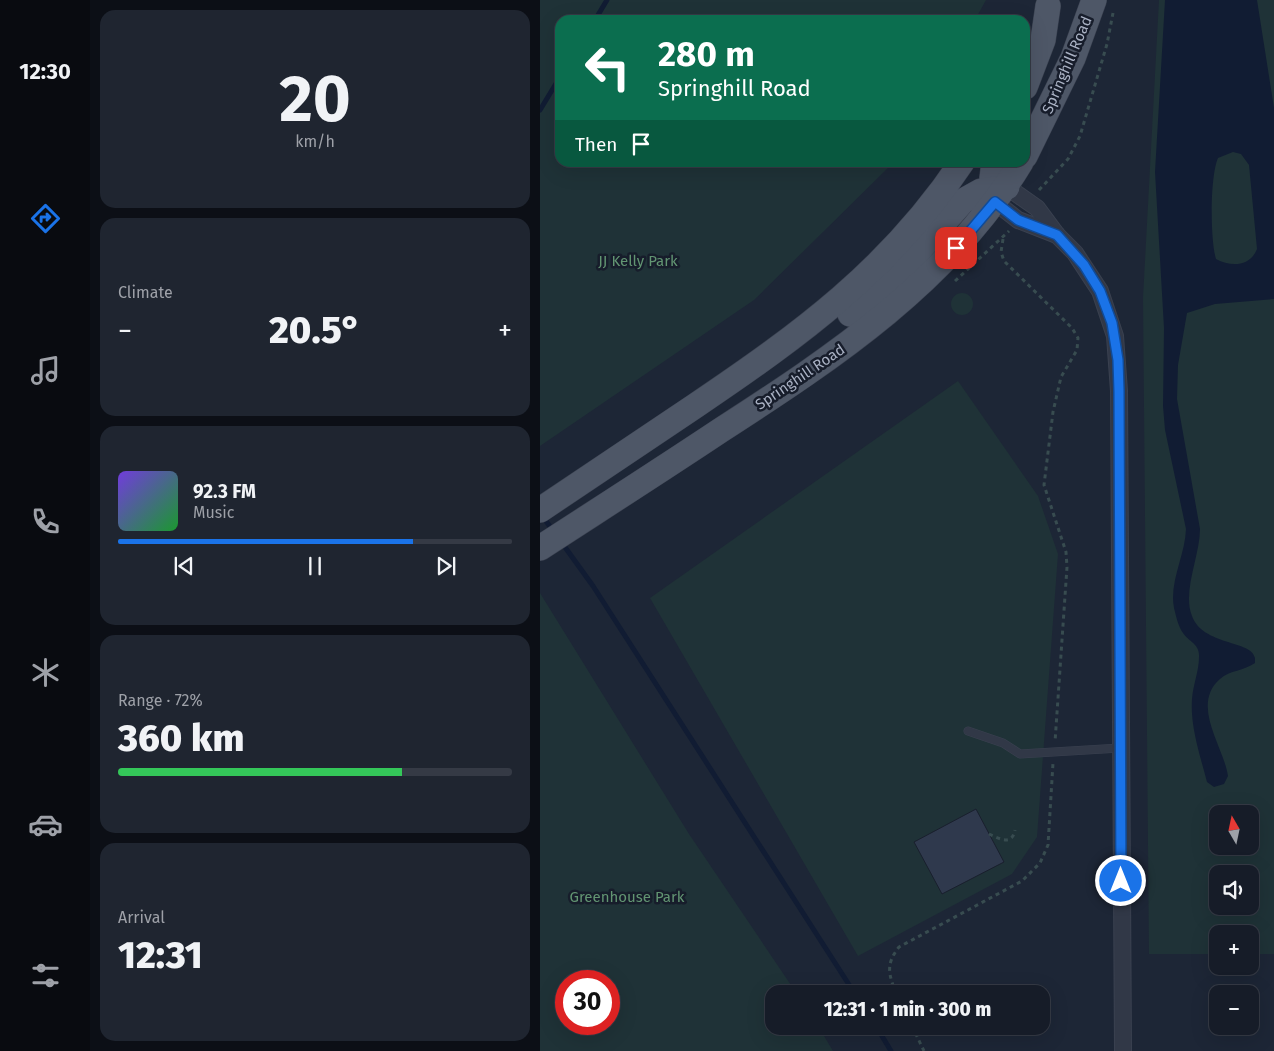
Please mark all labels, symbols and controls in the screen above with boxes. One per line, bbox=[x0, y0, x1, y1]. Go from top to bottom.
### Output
street label: Springhill Road bbox=[1038, 14, 1096, 116]
text: 280 m bbox=[658, 33, 755, 75]
icon: left bbox=[575, 35, 640, 100]
text: 12:30 bbox=[19, 58, 71, 85]
text: 20 bbox=[279, 60, 351, 138]
text: Springhill Road bbox=[658, 75, 811, 102]
icon: arrive bbox=[627, 130, 655, 158]
text: km/h bbox=[295, 132, 335, 151]
text: Then bbox=[575, 133, 617, 156]
icon: directions bbox=[28, 201, 63, 236]
pin bbox=[935, 227, 977, 269]
icon: arrive bbox=[942, 234, 970, 262]
park label: JJ Kelly Park bbox=[598, 252, 678, 270]
text: Climate bbox=[118, 283, 173, 302]
text: 20.5° bbox=[269, 307, 361, 353]
text: − bbox=[118, 314, 132, 347]
text: + bbox=[498, 314, 512, 347]
street label: Springhill Road bbox=[752, 340, 848, 414]
icon: music bbox=[28, 353, 63, 388]
text: 92.3 FM bbox=[193, 480, 256, 503]
text: Music bbox=[193, 503, 234, 522]
icon: phone bbox=[28, 504, 63, 539]
icon: previous bbox=[170, 552, 198, 580]
icon: pause bbox=[301, 552, 329, 580]
icon: next bbox=[432, 552, 460, 580]
icon: climate bbox=[28, 655, 63, 690]
text: Range · 72% bbox=[118, 691, 203, 710]
text: 360 km bbox=[118, 715, 244, 761]
north arrow bbox=[1209, 805, 1259, 855]
map controls bbox=[1209, 805, 1259, 1035]
icon: car bbox=[28, 807, 63, 842]
position arrow bbox=[1094, 854, 1146, 906]
button: sound bbox=[1209, 865, 1259, 915]
park label: Greenhouse Park bbox=[570, 888, 685, 906]
text: Arrival bbox=[118, 908, 165, 927]
button: + bbox=[1209, 925, 1259, 975]
text: 12:31 bbox=[118, 932, 203, 978]
icon: filters bbox=[28, 958, 63, 993]
speed limit sign: 30 bbox=[555, 970, 620, 1035]
button: − bbox=[1209, 985, 1259, 1035]
text: 12:31 · 1 min · 300 m bbox=[824, 998, 991, 1021]

